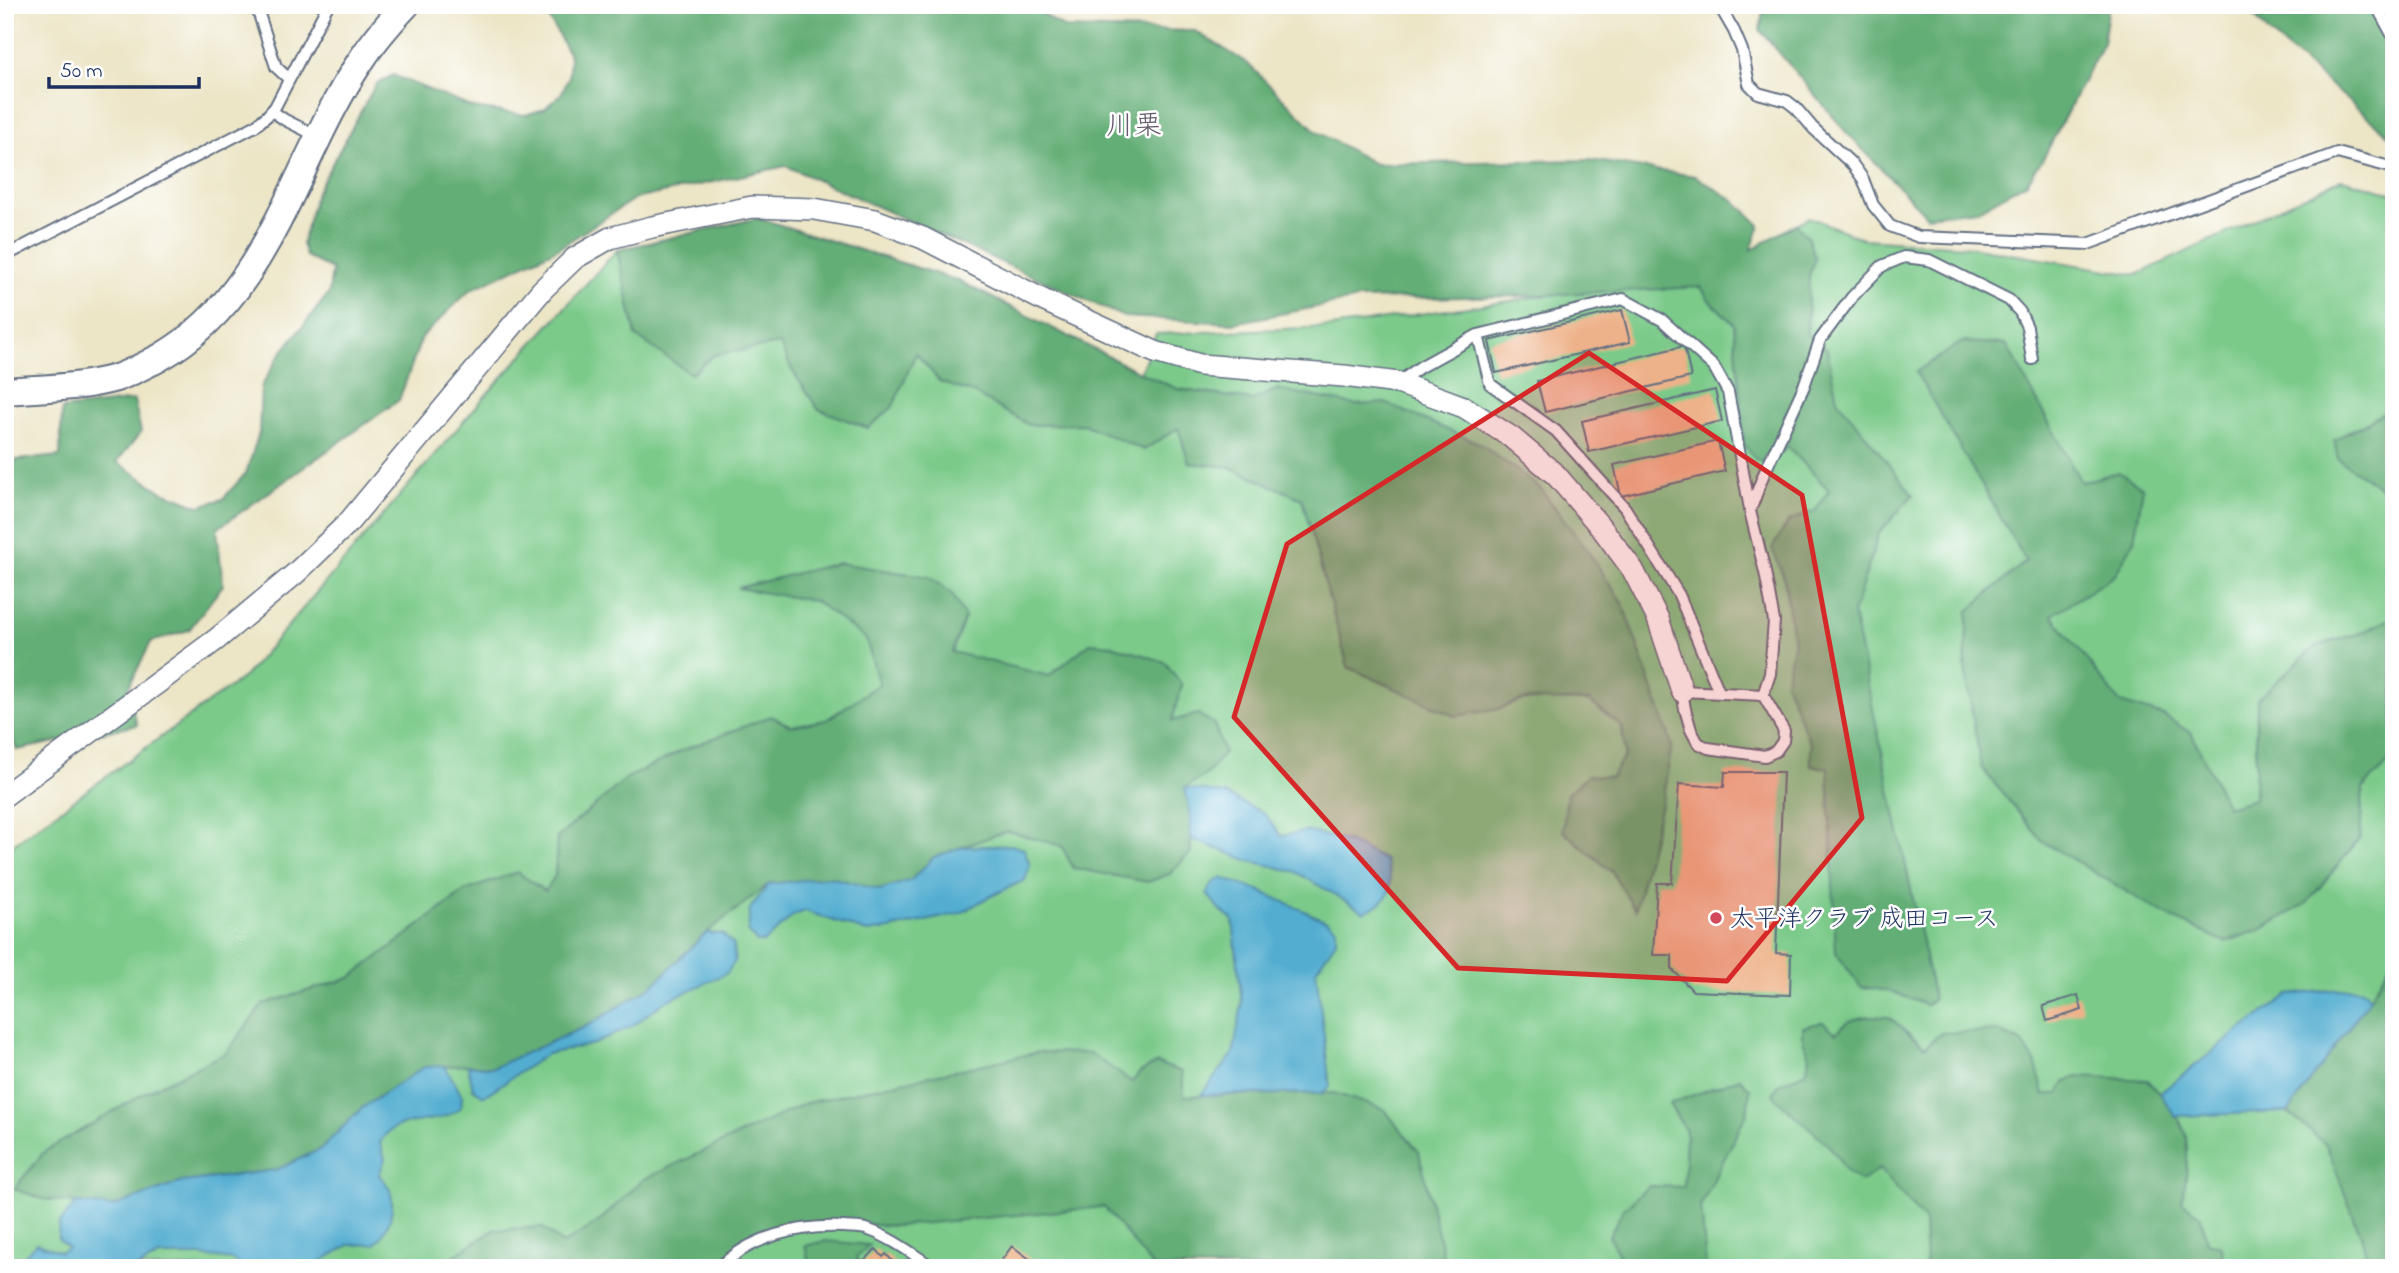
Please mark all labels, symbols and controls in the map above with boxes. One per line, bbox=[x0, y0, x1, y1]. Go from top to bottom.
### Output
scale bar bbox=[49, 46, 200, 90]
text: 50 m bbox=[60, 57, 103, 87]
district label: 川栗 bbox=[1106, 107, 1162, 148]
place label: 太平洋クラブ 成田コース bbox=[1730, 903, 1999, 938]
marker: 太平洋クラブ 成田コース bbox=[1708, 910, 1724, 926]

